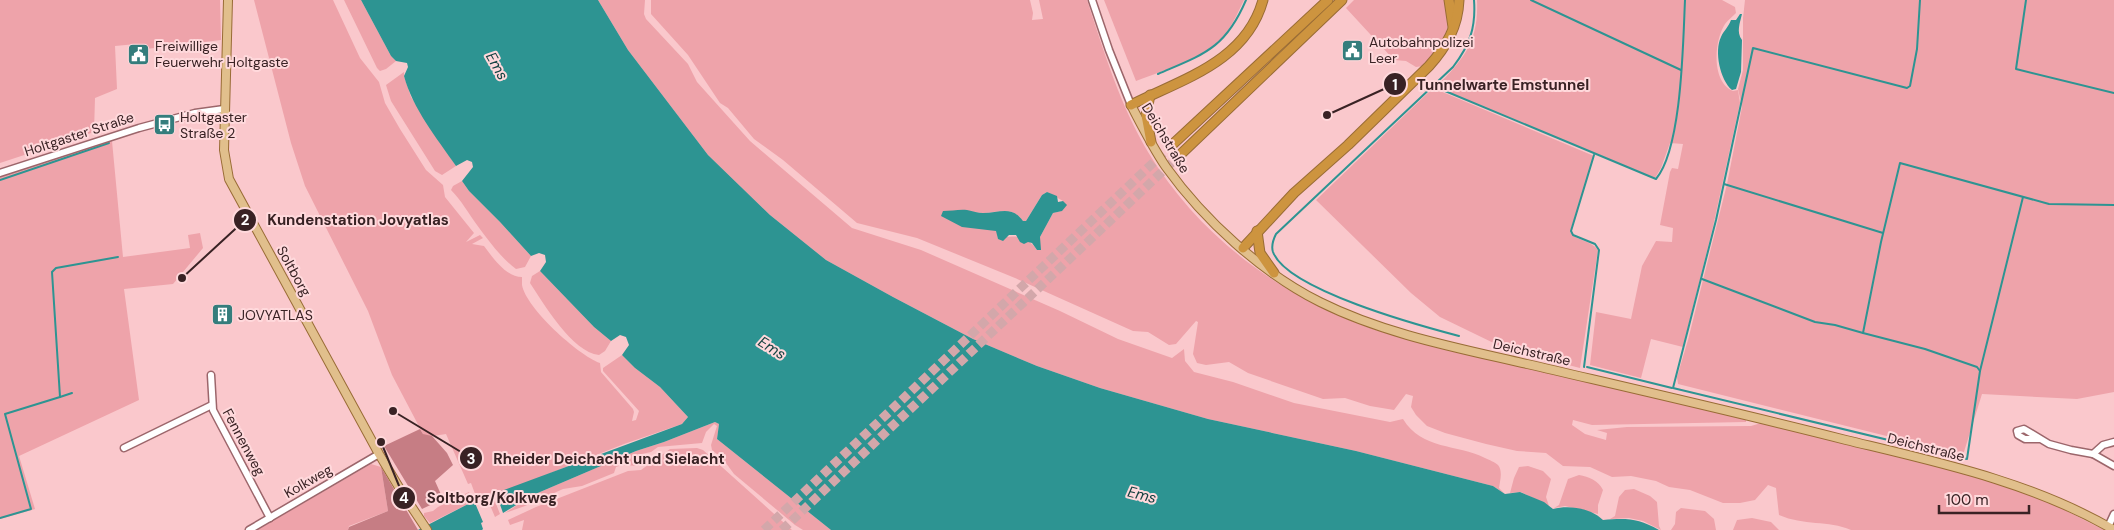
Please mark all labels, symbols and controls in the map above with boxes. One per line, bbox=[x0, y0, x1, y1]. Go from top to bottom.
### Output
place label: Autobahnpolizei Leer bbox=[1369, 33, 1474, 67]
place label: Freiwillige Feuerwehr Holtgaste bbox=[155, 37, 289, 71]
public building icon: Autobahnpolizei Leer bbox=[1341, 38, 1365, 62]
public building icon: Freiwillige Feuerwehr Holtgaste bbox=[127, 42, 151, 66]
water label: Ems bbox=[481, 48, 513, 84]
callout: Tunnelwarte Emstunnel bbox=[1382, 69, 1600, 99]
text: 1 bbox=[1392, 75, 1398, 95]
text: Tunnelwarte Emstunnel bbox=[1417, 75, 1589, 95]
street label: Deichstraße bbox=[1138, 99, 1194, 177]
street label: Holtgaster Straße bbox=[22, 108, 136, 160]
place label: Holtgaster Straße 2 bbox=[180, 108, 247, 142]
bus stop icon: Holtgaster Straße 2 bbox=[152, 113, 176, 137]
callout: Kundenstation Jovyatlas bbox=[232, 205, 459, 235]
text: 2 bbox=[241, 210, 250, 230]
text: Kundenstation Jovyatlas bbox=[267, 210, 449, 230]
street label: Soltborg bbox=[273, 243, 315, 300]
building icon: JOVYATLAS bbox=[210, 303, 234, 327]
place label: JOVYATLAS bbox=[238, 306, 313, 324]
water label: Ems bbox=[754, 332, 790, 364]
street label: Deichstraße bbox=[1491, 334, 1573, 370]
street label: Fennenweg bbox=[219, 405, 269, 479]
street label: Deichstraße bbox=[1885, 429, 1967, 465]
callout: Rheider Deichacht und Sielacht bbox=[459, 443, 735, 473]
text: 3 bbox=[466, 449, 476, 469]
text: Rheider Deichacht und Sielacht bbox=[493, 449, 725, 469]
street label: Kolkweg bbox=[281, 460, 335, 502]
water label: Ems bbox=[1126, 482, 1158, 508]
scale bar bbox=[1939, 482, 2029, 514]
callout: Soltborg/Kolkweg bbox=[391, 483, 567, 513]
text: 4 bbox=[399, 488, 409, 508]
text: Soltborg/Kolkweg bbox=[427, 488, 557, 508]
text: 100 m bbox=[1946, 490, 1989, 510]

